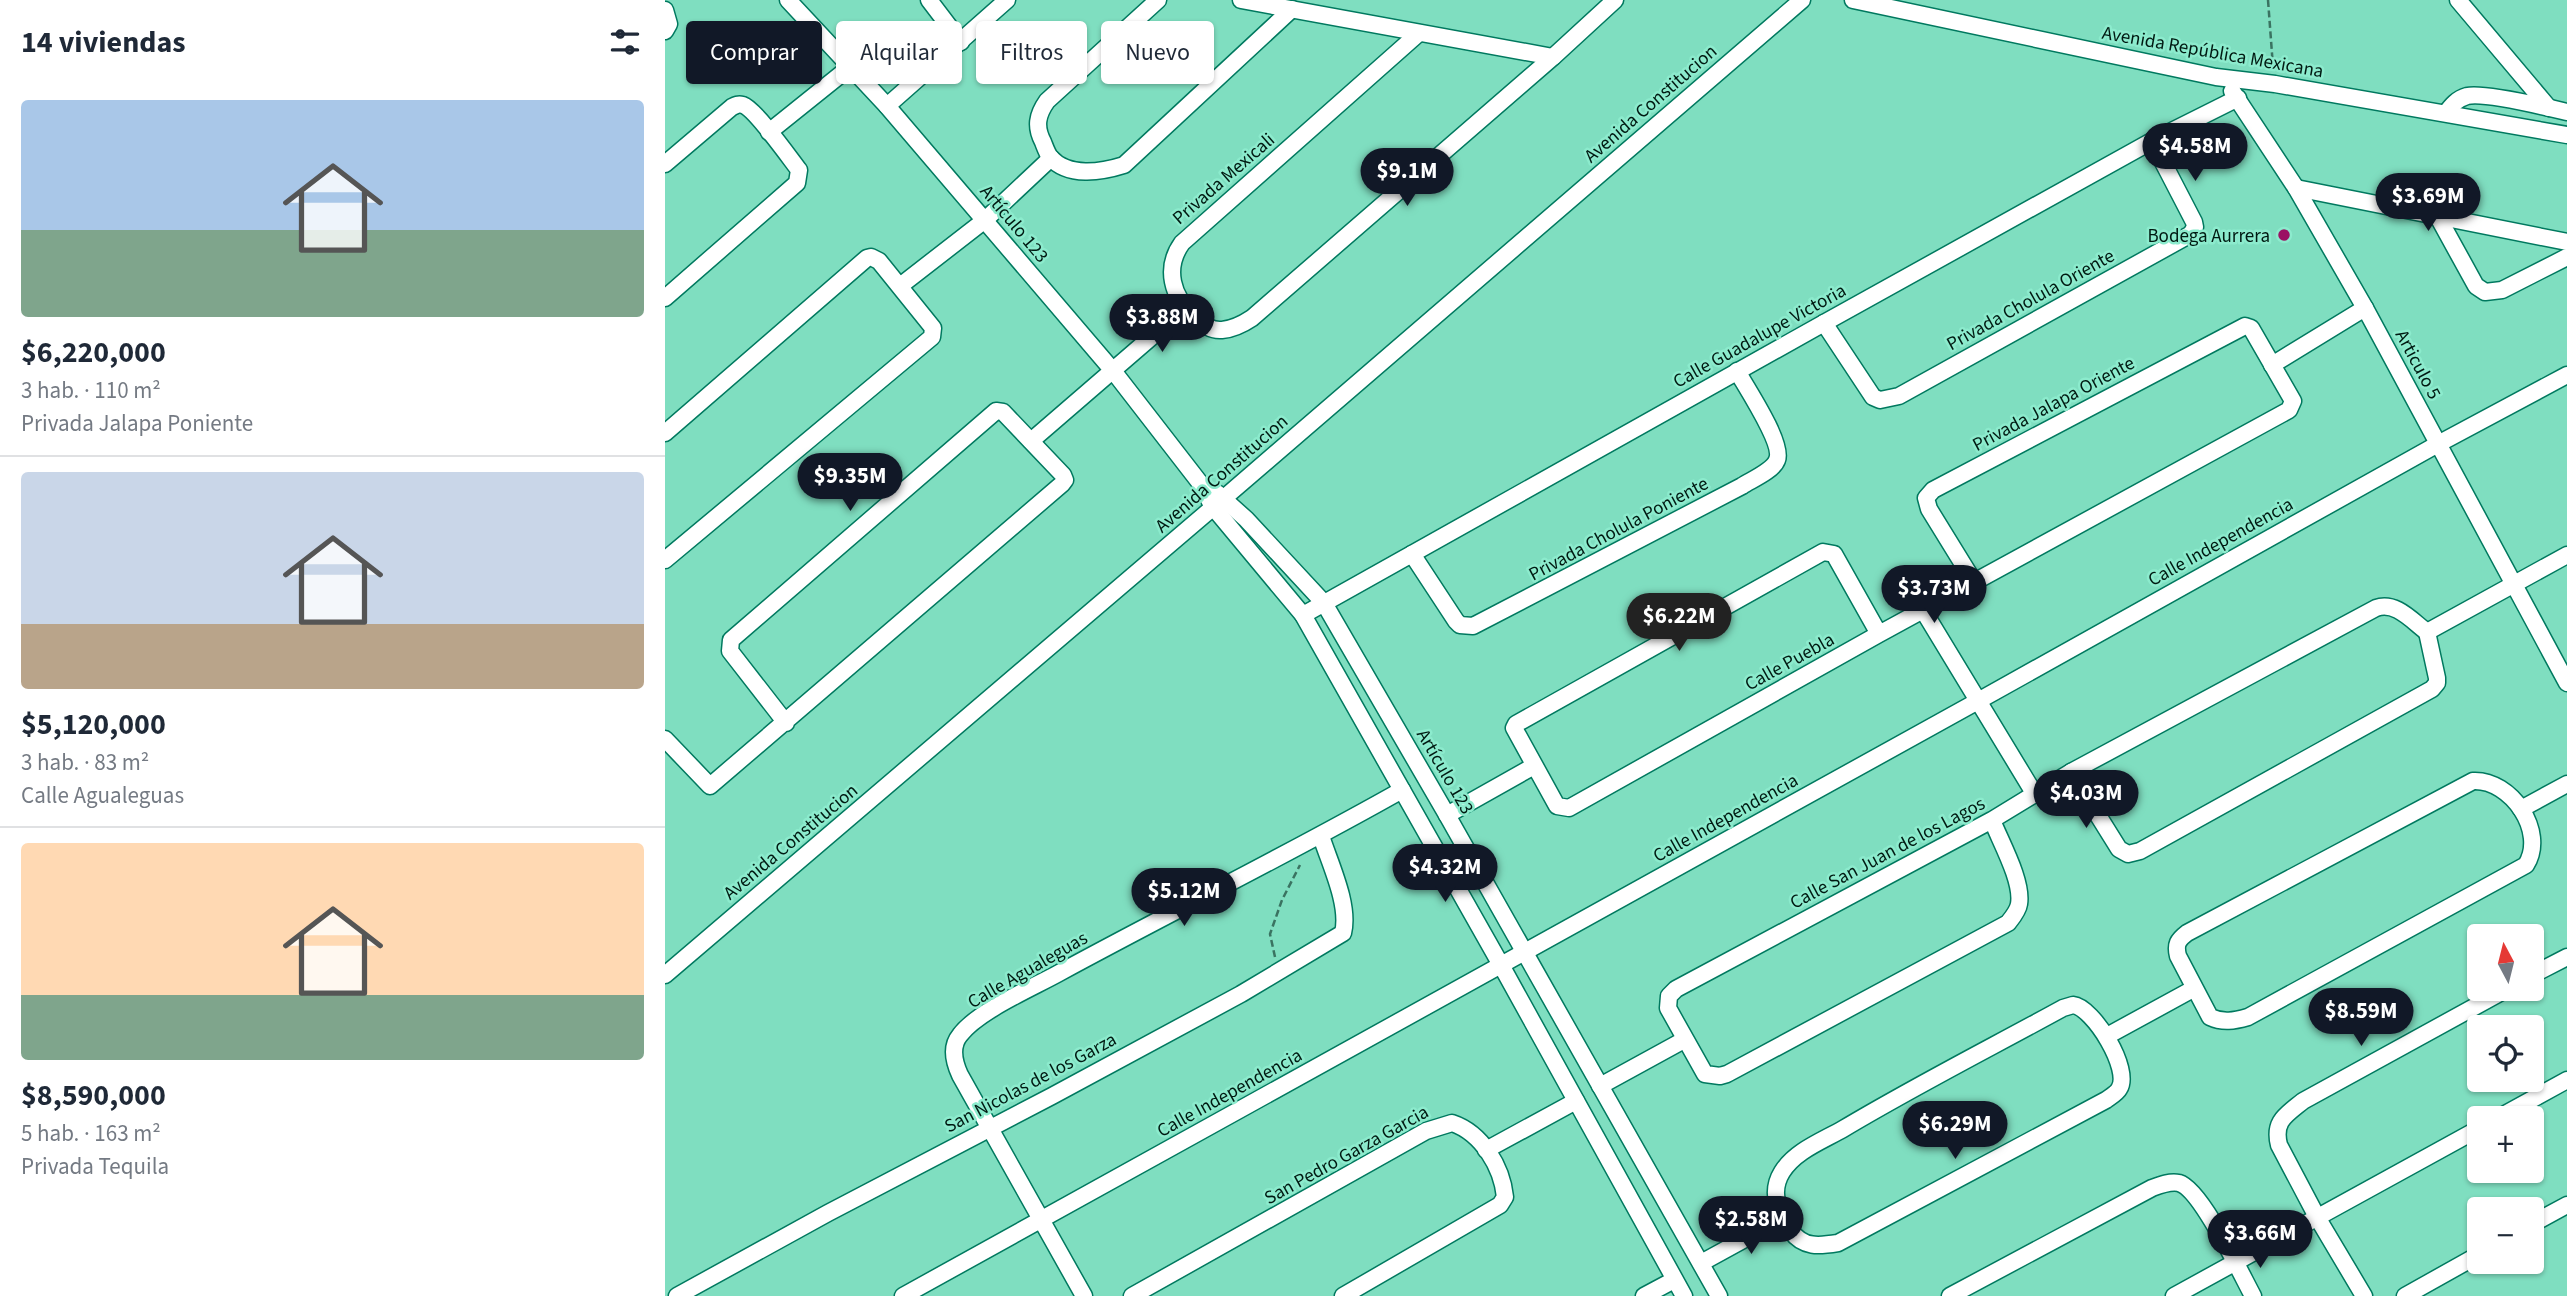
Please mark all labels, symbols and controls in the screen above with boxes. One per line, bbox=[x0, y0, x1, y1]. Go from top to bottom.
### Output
street label: Avenida República Mexicana bbox=[2100, 20, 2326, 85]
text: 14 viviendas bbox=[21, 21, 186, 64]
chip: Comprar bbox=[686, 21, 822, 84]
chip: Alquilar bbox=[836, 21, 962, 84]
chip: Filtros bbox=[976, 21, 1087, 84]
chip: Nuevo bbox=[1101, 21, 1214, 84]
icon: filters bbox=[606, 23, 644, 61]
street label: Avenida Constitucion bbox=[1579, 39, 1723, 170]
pin: $4.58M bbox=[2138, 124, 2252, 183]
street label: Privada Mexicali bbox=[1167, 127, 1281, 231]
text: $4.58M bbox=[2158, 129, 2232, 162]
icon: home bbox=[270, 145, 396, 271]
pin: $9.1M bbox=[1358, 148, 1456, 208]
text: $9.1M bbox=[1377, 154, 1437, 187]
pin: $3.69M bbox=[2371, 174, 2485, 233]
street label: Artículo 123 bbox=[973, 179, 1054, 269]
text: $3.69M bbox=[2391, 179, 2465, 212]
place label: Bodega Aurrera bbox=[2147, 223, 2270, 250]
marker: Bodega Aurrera bbox=[2276, 227, 2292, 243]
street label: Privada Cholula Oriente bbox=[1942, 243, 2120, 358]
street label: Calle Guadalupe Victoria bbox=[1668, 277, 1851, 395]
pin: $3.88M bbox=[1105, 294, 1219, 354]
text: $3.88M bbox=[1125, 300, 1199, 333]
street label: Articulo 5 bbox=[2388, 325, 2447, 404]
text: $6,220,000 bbox=[21, 331, 166, 374]
street label: Privada Jalapa Oriente bbox=[1968, 350, 2140, 459]
text: 3 hab. · 110 m² bbox=[21, 374, 161, 407]
text: Privada Jalapa Poniente bbox=[21, 407, 253, 440]
street label: Avenida Constitucion bbox=[1150, 409, 1294, 540]
pin: $9.35M bbox=[793, 454, 907, 513]
text: $9.35M bbox=[813, 459, 887, 492]
street label: Privada Cholula Poniente bbox=[1524, 470, 1713, 588]
street label: Calle Independencia bbox=[2143, 491, 2298, 593]
icon: home bbox=[270, 517, 396, 643]
pin: $3.73M bbox=[1877, 566, 1991, 625]
text: $3.73M bbox=[1897, 571, 1971, 604]
pin: $6.22M bbox=[1622, 594, 1736, 653]
text: $6.22M bbox=[1642, 599, 1716, 632]
street label: Calle Puebla bbox=[1740, 627, 1839, 698]
text: $5,120,000 bbox=[21, 703, 166, 746]
street label: Artículo 123 bbox=[1409, 724, 1480, 819]
text: 3 hab. · 83 m² bbox=[21, 746, 149, 779]
street label: Calle Independencia bbox=[1648, 767, 1803, 869]
pin: $4.03M bbox=[2029, 770, 2143, 830]
text: $4.03M bbox=[2049, 776, 2123, 809]
street label: Avenida Constitucion bbox=[718, 778, 864, 907]
text: Calle Agualeguas bbox=[21, 779, 184, 812]
street label: Calle San Juan de los Lagos bbox=[1785, 790, 1990, 916]
pin: $4.32M bbox=[1388, 844, 1502, 904]
text: $4.32M bbox=[1408, 850, 1482, 883]
pin: $5.12M bbox=[1127, 869, 1241, 928]
text: $5.12M bbox=[1147, 874, 1221, 907]
icon: home bbox=[270, 888, 396, 1014]
north arrow bbox=[2467, 924, 2545, 1001]
map controls bbox=[2467, 924, 2544, 1274]
street label: Calle Agualeguas bbox=[963, 925, 1093, 1016]
pin: $8.59M bbox=[2304, 988, 2418, 1048]
text: $8.59M bbox=[2324, 994, 2398, 1027]
button: locate bbox=[2467, 1015, 2544, 1092]
street label: San Nicolas de los Garza bbox=[940, 1026, 1122, 1140]
street label: Calle Independencia bbox=[1152, 1042, 1307, 1144]
text: $8,590,000 bbox=[21, 1074, 166, 1117]
street label: San Pedro Garza Garcia bbox=[1260, 1099, 1434, 1212]
pin: $6.29M bbox=[1898, 1102, 2012, 1161]
button: + bbox=[2467, 1106, 2544, 1183]
text: $6.29M bbox=[1918, 1107, 1992, 1140]
text: 5 hab. · 163 m² bbox=[21, 1117, 161, 1150]
text: Privada Tequila bbox=[21, 1150, 169, 1183]
pin: $2.58M bbox=[1694, 1196, 1808, 1256]
button: − bbox=[2467, 1197, 2544, 1274]
text: $2.58M bbox=[1714, 1202, 1788, 1235]
pin: $3.66M bbox=[2203, 1210, 2317, 1270]
text: $3.66M bbox=[2223, 1216, 2297, 1249]

